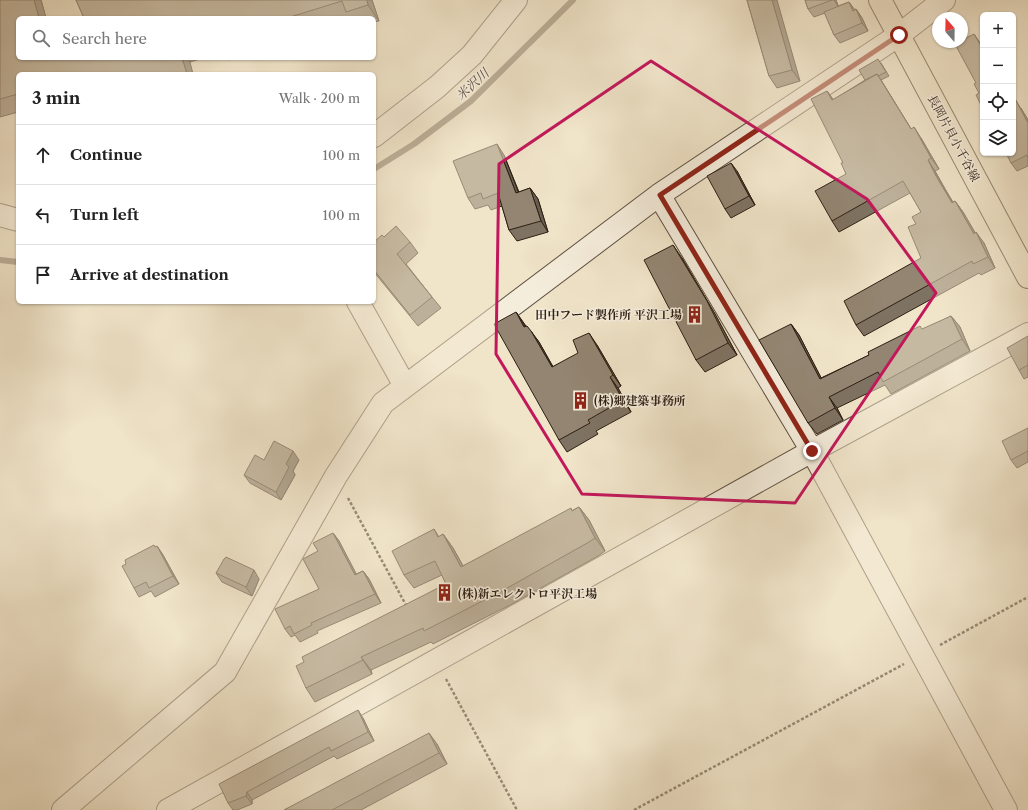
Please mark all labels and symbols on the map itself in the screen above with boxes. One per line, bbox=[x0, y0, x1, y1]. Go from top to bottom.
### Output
north arrow bbox=[932, 12, 968, 48]
route start bbox=[890, 26, 908, 44]
water label: 米沢川 bbox=[452, 63, 493, 103]
street label: 長岡片貝小千谷線 bbox=[925, 92, 983, 184]
building icon: 田中フード製作所 平沢工場 bbox=[685, 304, 705, 324]
place label: 田中フード製作所 平沢工場 bbox=[535, 307, 682, 322]
building icon: (株)郷建築事務所 bbox=[571, 390, 591, 410]
place label: (株)郷建築事務所 bbox=[594, 393, 686, 408]
route end bbox=[803, 442, 821, 460]
building icon: (株)新エレクトロ平沢工場 bbox=[435, 583, 455, 603]
place label: (株)新エレクトロ平沢工場 bbox=[458, 586, 597, 601]

